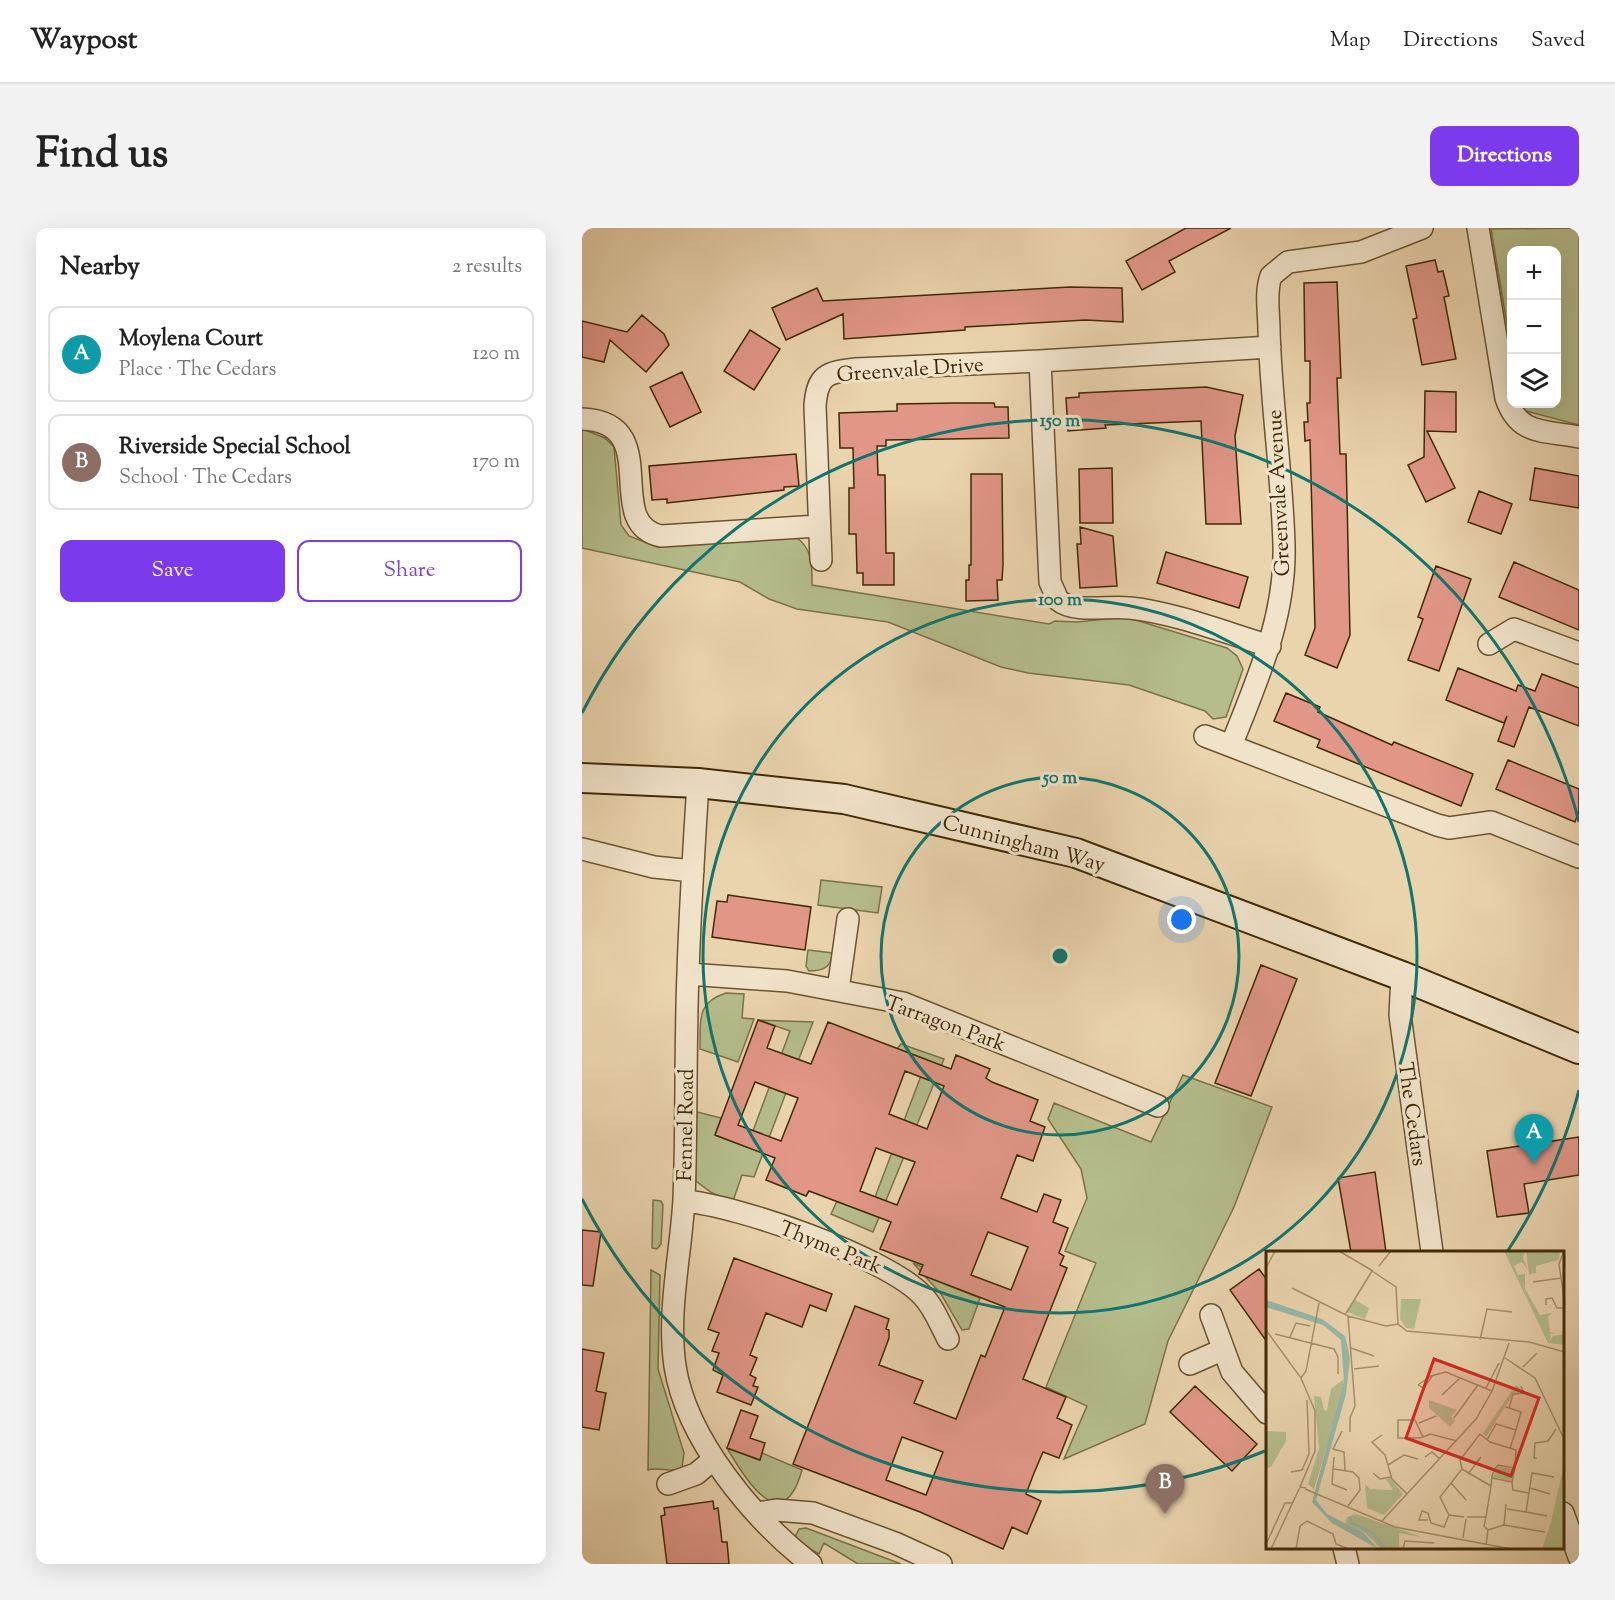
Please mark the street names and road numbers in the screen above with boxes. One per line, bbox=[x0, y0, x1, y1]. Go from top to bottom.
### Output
street label: Greenvale Drive bbox=[836, 351, 985, 391]
street label: Greenvale Avenue bbox=[1261, 409, 1299, 577]
street label: Cunningham Way bbox=[939, 809, 1109, 881]
street label: Tarragon Park bbox=[881, 989, 1010, 1061]
street label: The Cedars bbox=[1389, 1060, 1433, 1168]
street label: Fennel Road bbox=[671, 1068, 703, 1182]
street label: Thyme Park bbox=[774, 1215, 887, 1283]

